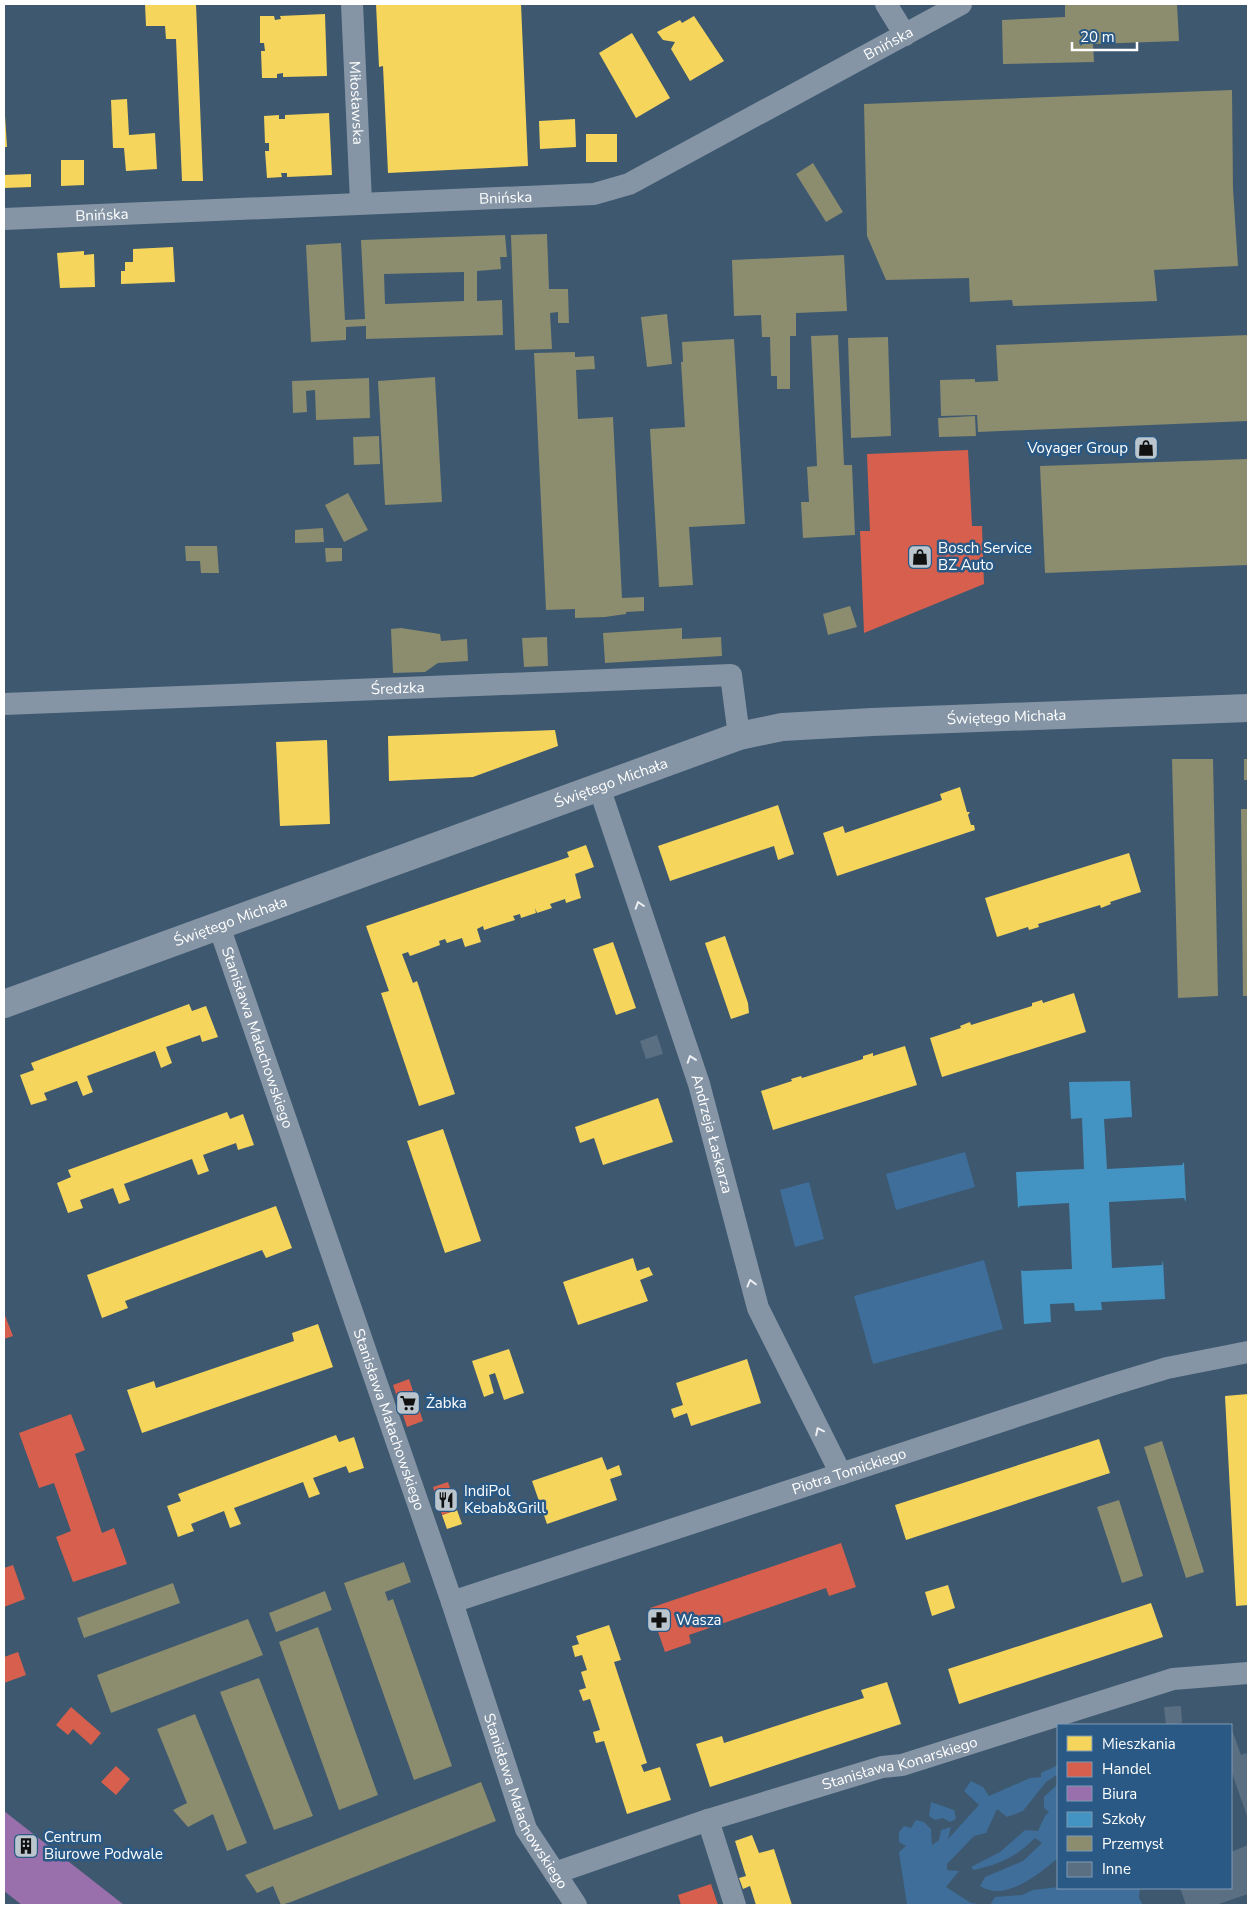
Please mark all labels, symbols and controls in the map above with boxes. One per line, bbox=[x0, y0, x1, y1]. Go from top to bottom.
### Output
scale bar bbox=[1072, 20, 1137, 52]
street label: Bnińska bbox=[860, 22, 917, 65]
text: 20 m bbox=[1080, 27, 1115, 47]
street label: Miłosławska bbox=[345, 61, 368, 145]
street label: Bnińska bbox=[479, 187, 533, 209]
street label: Bnińska bbox=[75, 204, 129, 226]
shop icon: Voyager Group bbox=[1133, 435, 1159, 461]
place label: Voyager Group bbox=[1026, 438, 1128, 458]
place label: Bosch Service BZ Auto bbox=[938, 538, 1032, 575]
shop icon: Bosch Service BZ Auto bbox=[907, 544, 933, 570]
street label: Średzka bbox=[370, 677, 425, 699]
street label: Świętego Michała bbox=[946, 705, 1067, 729]
street label: Świętego Michała bbox=[551, 753, 671, 813]
street label: Świętego Michała bbox=[170, 892, 290, 951]
one-way arrow bbox=[635, 901, 645, 909]
street label: Stanisława Małachowskiego bbox=[217, 944, 298, 1131]
one-way arrow bbox=[686, 1055, 696, 1064]
street label: Andrzeja Łaskarza bbox=[686, 1072, 737, 1196]
one-way arrow bbox=[747, 1280, 757, 1288]
street label: Stanisława Małachowskiego bbox=[349, 1326, 430, 1513]
supermarket icon: Żabka bbox=[395, 1390, 421, 1416]
place label: Żabka bbox=[426, 1393, 467, 1413]
one-way arrow bbox=[815, 1427, 825, 1436]
street label: Piotra Tomickiego bbox=[789, 1443, 909, 1499]
place label: IndiPol Kebab&Grill bbox=[464, 1481, 546, 1518]
restaurant icon: IndiPol Kebab&Grill bbox=[433, 1487, 459, 1513]
pharmacy icon: Wasza bbox=[646, 1607, 672, 1633]
place label: Wasza bbox=[676, 1610, 722, 1630]
street label: Stanisława Małachowskiego bbox=[479, 1711, 573, 1893]
legend bbox=[1057, 1724, 1232, 1889]
street label: Stanisława Konarskiego bbox=[819, 1732, 980, 1795]
text: Mieszkania bbox=[1102, 1734, 1176, 1754]
text: Handel bbox=[1102, 1759, 1152, 1779]
text: Biura bbox=[1102, 1784, 1137, 1804]
text: Szkoły bbox=[1102, 1809, 1146, 1829]
place label: Centrum Biurowe Podwale bbox=[44, 1827, 163, 1864]
building icon: Centrum Biurowe Podwale bbox=[13, 1833, 39, 1859]
text: Przemysł bbox=[1102, 1834, 1164, 1854]
text: Inne bbox=[1102, 1859, 1131, 1879]

